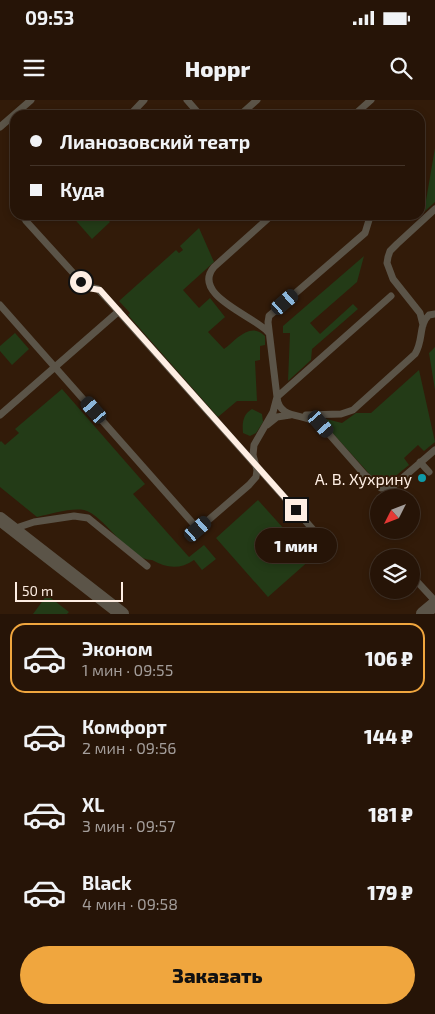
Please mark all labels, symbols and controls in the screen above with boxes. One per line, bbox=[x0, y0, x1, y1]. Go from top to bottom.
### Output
text: 09:53 bbox=[25, 6, 74, 29]
icon: menu bbox=[20, 54, 48, 82]
icon: search bbox=[387, 54, 415, 82]
text: Hoppr bbox=[185, 55, 250, 81]
text: Лианозовский театр bbox=[60, 130, 250, 153]
text: Куда bbox=[60, 178, 105, 201]
route start bbox=[70, 271, 92, 293]
car bbox=[268, 286, 301, 318]
car bbox=[78, 394, 109, 426]
car bbox=[305, 408, 336, 440]
place label: А. В. Хухрину bbox=[315, 469, 412, 489]
marker: А. В. Хухрину bbox=[416, 472, 428, 484]
north arrow bbox=[370, 489, 420, 539]
map controls bbox=[370, 489, 420, 599]
route end bbox=[285, 499, 307, 521]
car bbox=[181, 513, 214, 545]
callout: 1 мин bbox=[255, 528, 337, 562]
text: 1 мин bbox=[274, 536, 318, 555]
button: layers bbox=[370, 549, 420, 599]
scale bar bbox=[15, 579, 122, 602]
text: 50 m bbox=[22, 582, 53, 599]
icon: car bbox=[22, 636, 67, 681]
text: Эконом bbox=[82, 637, 153, 660]
text: 106 ₽ bbox=[365, 647, 413, 670]
text: 1 мин · 09:55 bbox=[82, 660, 173, 679]
icon: car bbox=[22, 714, 67, 759]
text: Комфорт bbox=[82, 715, 167, 738]
text: 144 ₽ bbox=[364, 725, 413, 748]
text: 2 мин · 09:56 bbox=[82, 738, 176, 757]
icon: car bbox=[22, 792, 67, 837]
text: XL bbox=[82, 793, 104, 816]
text: 181 ₽ bbox=[368, 803, 413, 826]
text: 3 мин · 09:57 bbox=[82, 816, 175, 835]
icon: car bbox=[22, 870, 67, 915]
text: Black bbox=[82, 871, 132, 894]
text: 179 ₽ bbox=[367, 881, 413, 904]
text: 4 мин · 09:58 bbox=[82, 894, 178, 913]
button: Заказать bbox=[20, 946, 415, 1004]

